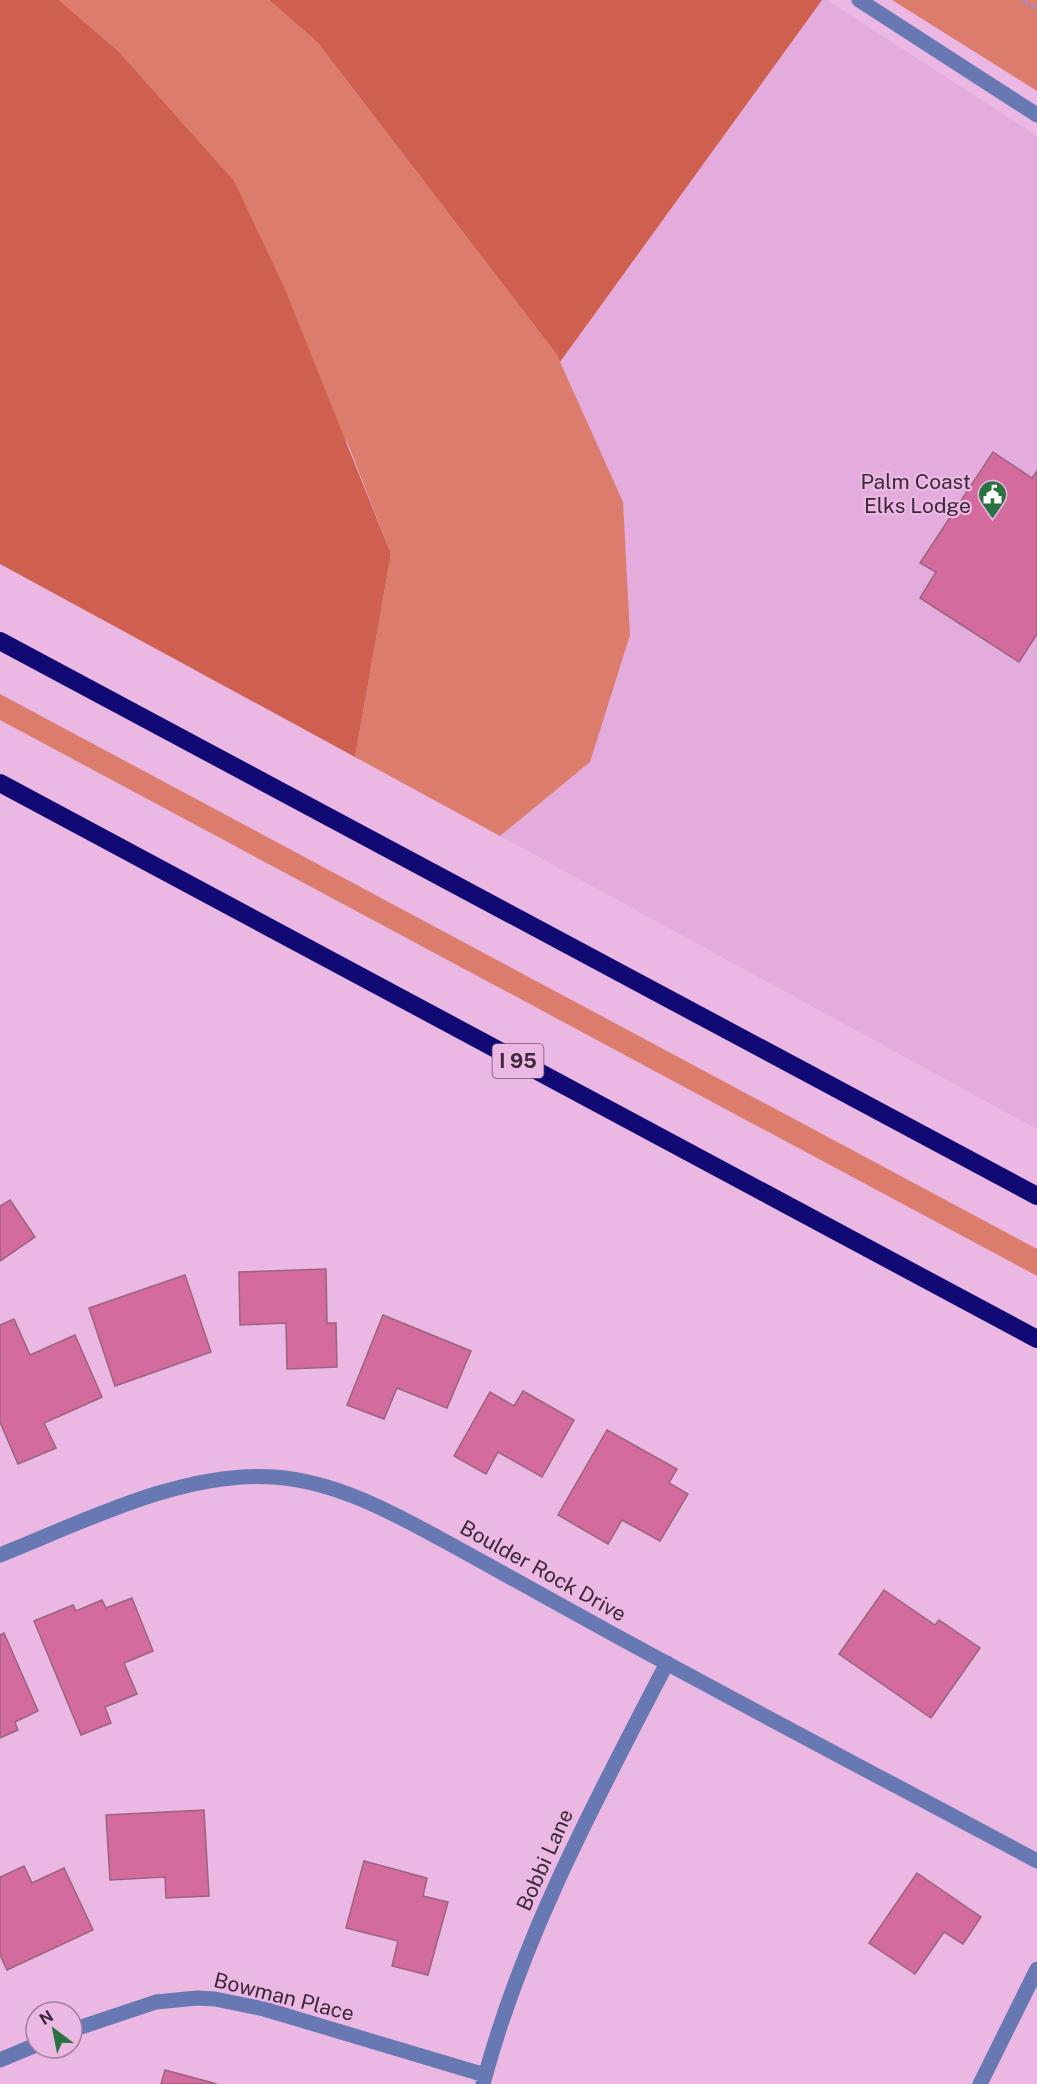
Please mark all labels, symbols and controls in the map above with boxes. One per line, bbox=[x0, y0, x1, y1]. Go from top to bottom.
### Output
place label: Palm Coast Elks Lodge bbox=[860, 469, 971, 518]
public building icon: Palm Coast Elks Lodge bbox=[976, 478, 1008, 520]
road number: I 95 bbox=[492, 1044, 544, 1078]
street label: Boulder Rock Drive bbox=[456, 1515, 631, 1627]
street label: Bobbi Lane bbox=[511, 1805, 578, 1915]
street label: Bowman Place bbox=[211, 1967, 357, 2026]
north arrow bbox=[24, 2000, 84, 2060]
text: N bbox=[36, 2006, 57, 2029]

